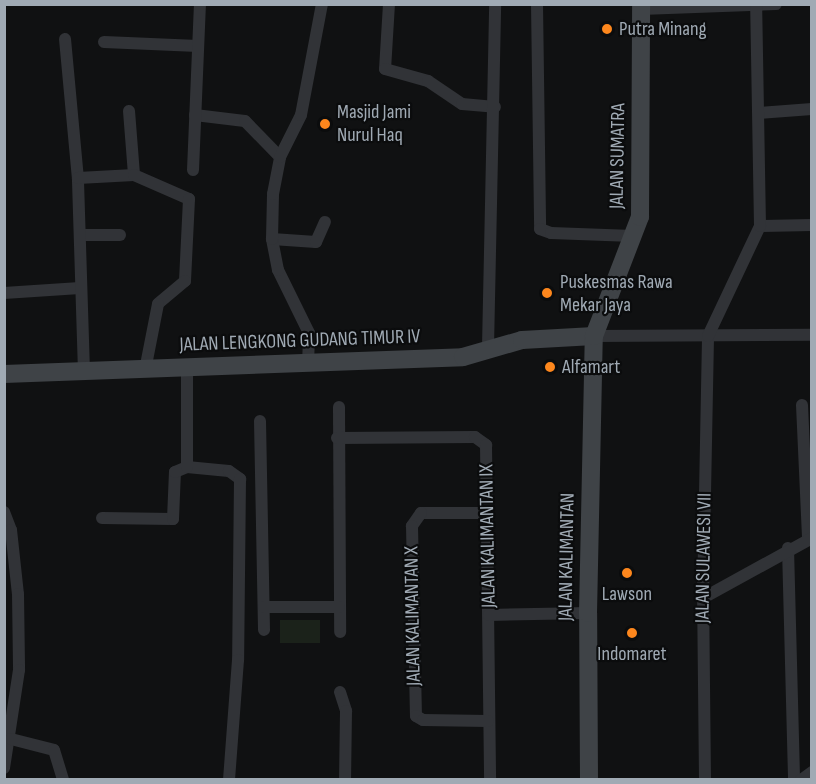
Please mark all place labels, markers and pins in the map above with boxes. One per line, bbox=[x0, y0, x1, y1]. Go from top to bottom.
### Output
place label: Putra Minang bbox=[619, 17, 707, 41]
marker: Putra Minang bbox=[600, 22, 614, 36]
place label: Masjid Jami Nurul Haq bbox=[337, 100, 411, 147]
marker: Masjid Jami Nurul Haq bbox=[318, 117, 332, 131]
place label: Puskesmas Rawa Mekar Jaya bbox=[560, 270, 673, 317]
marker: Puskesmas Rawa Mekar Jaya bbox=[538, 284, 556, 302]
place label: Alfamart bbox=[562, 355, 620, 379]
marker: Alfamart bbox=[543, 360, 557, 374]
marker: Lawson bbox=[620, 566, 634, 580]
place label: Lawson bbox=[602, 582, 652, 606]
marker: Indomaret bbox=[625, 626, 639, 640]
place label: Indomaret bbox=[597, 642, 667, 666]

